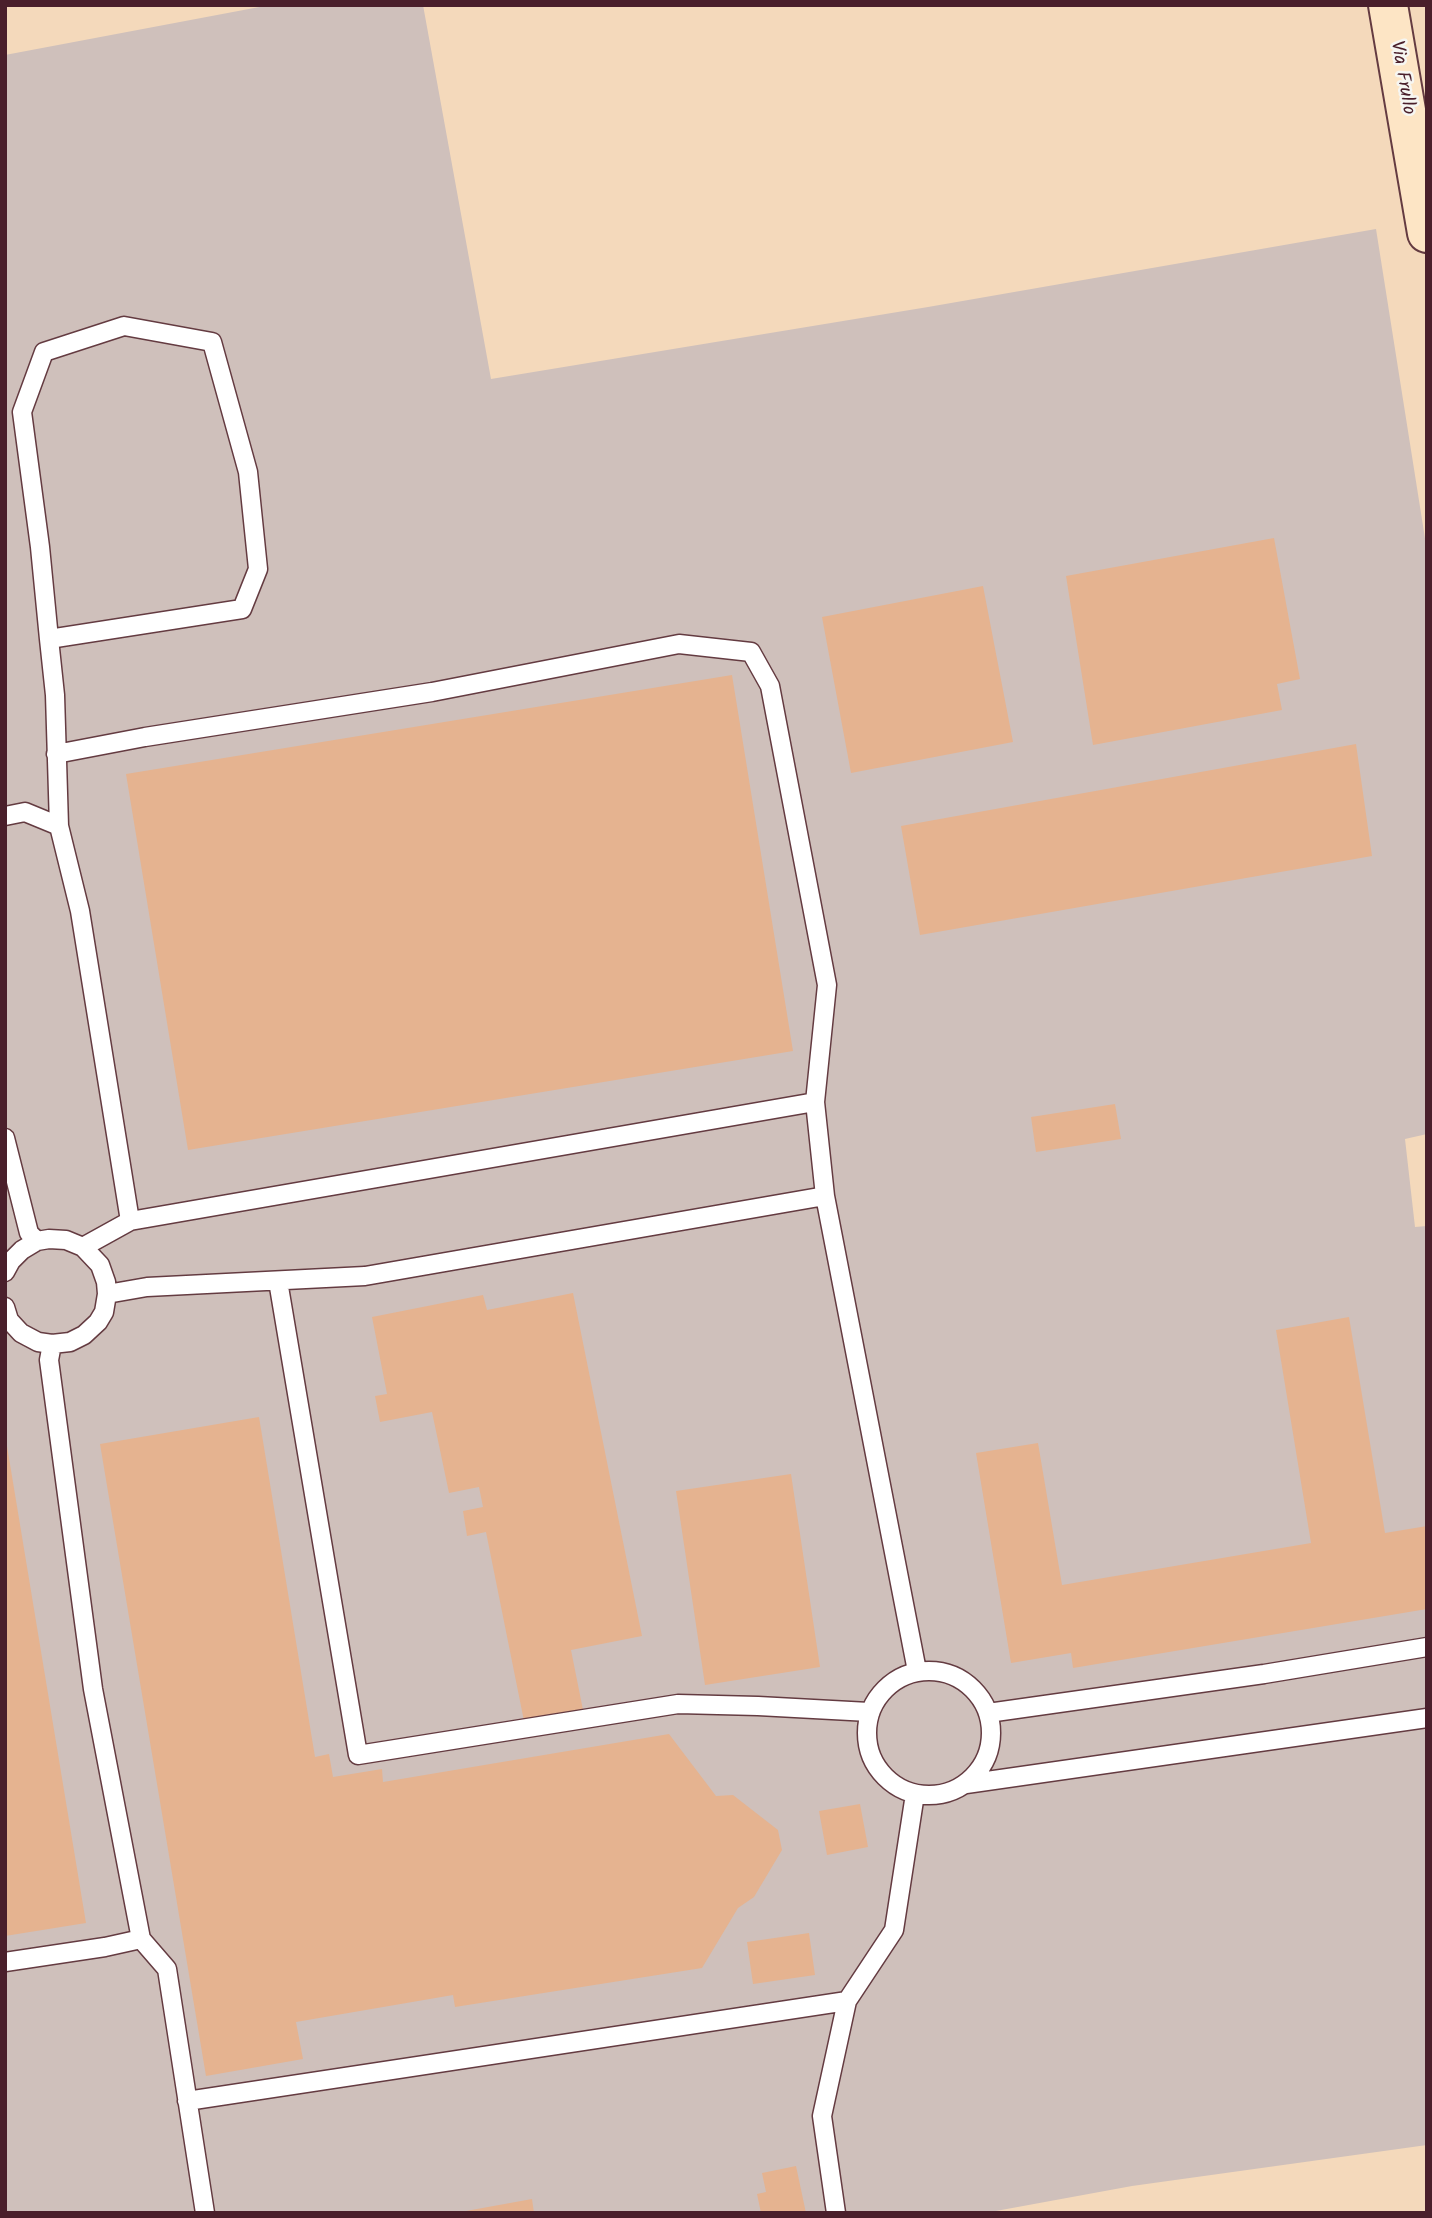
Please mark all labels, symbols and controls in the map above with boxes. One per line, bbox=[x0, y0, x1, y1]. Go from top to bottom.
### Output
street label: Via Frullo bbox=[1383, 39, 1419, 117]

